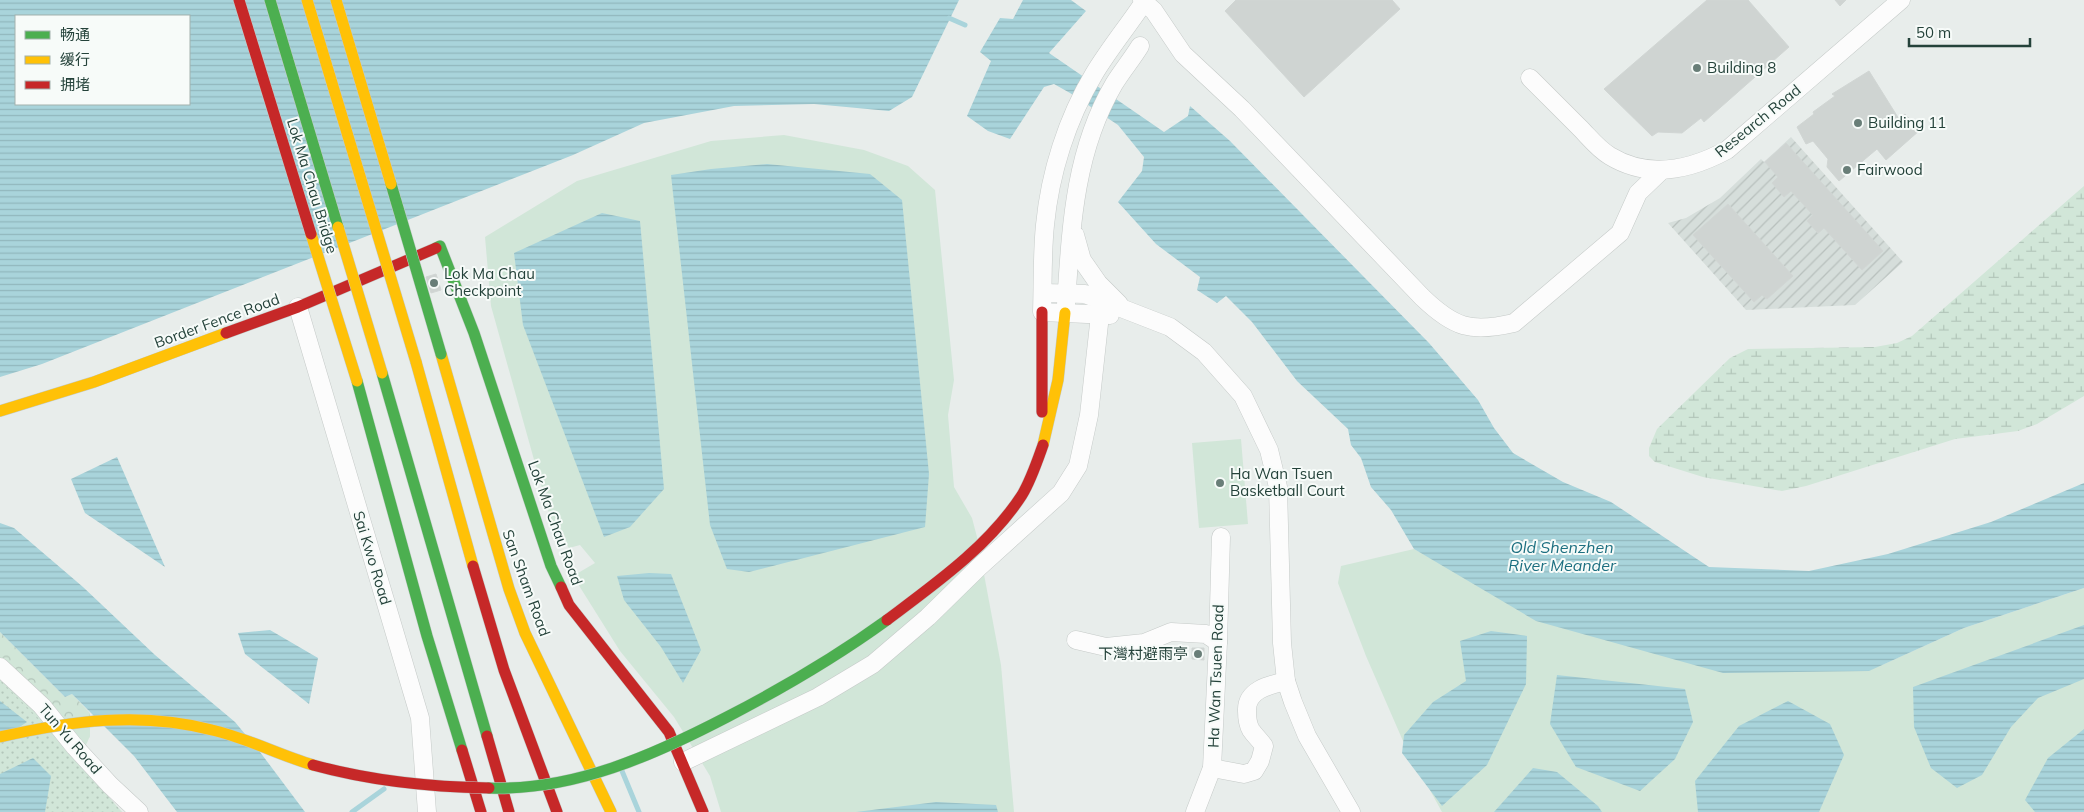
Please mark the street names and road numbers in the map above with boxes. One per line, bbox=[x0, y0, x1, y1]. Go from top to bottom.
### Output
street label: Research Road bbox=[1711, 80, 1805, 161]
street label: Lok Ma Chau Bridge bbox=[283, 116, 342, 256]
street label: Border Fence Road bbox=[152, 289, 282, 352]
street label: Lok Ma Chau Road bbox=[524, 458, 587, 588]
street label: Sai Kwo Road bbox=[349, 509, 396, 607]
street label: San Sham Road bbox=[498, 527, 555, 639]
street label: Ha Wan Tsuen Road bbox=[1204, 604, 1228, 748]
street label: Tun Yu Road bbox=[35, 700, 106, 778]

